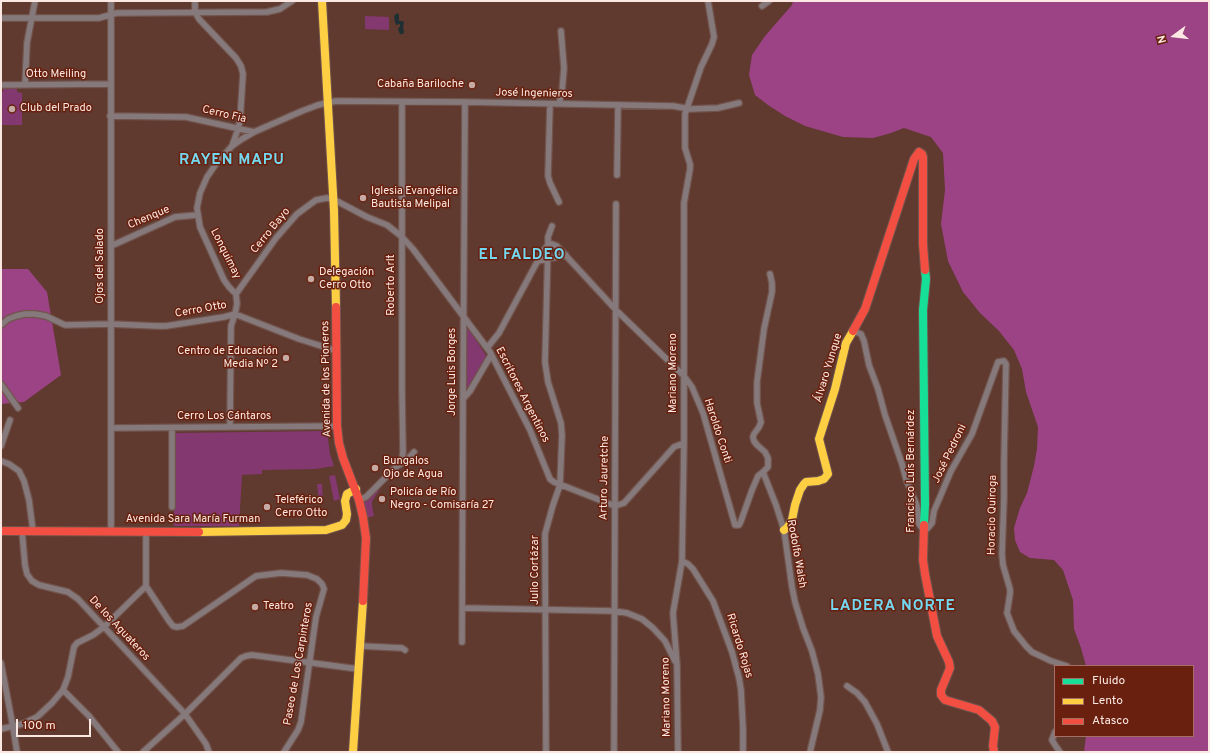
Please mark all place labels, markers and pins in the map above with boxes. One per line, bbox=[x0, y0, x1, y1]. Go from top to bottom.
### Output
place label: Cabaña Bariloche bbox=[377, 78, 464, 92]
marker: Cabaña Bariloche bbox=[467, 80, 477, 90]
place label: Club del Prado bbox=[20, 102, 92, 116]
marker: Club del Prado bbox=[7, 104, 17, 114]
place label: Iglesia Evangélica Bautista Melipal bbox=[371, 185, 458, 211]
marker: Iglesia Evangélica Bautista Melipal bbox=[358, 193, 368, 203]
place label: Delegación Cerro Otto bbox=[319, 266, 374, 292]
marker: Delegación Cerro Otto bbox=[306, 274, 316, 284]
place label: Centro de Educación Media Nº 2 bbox=[177, 345, 278, 371]
marker: Centro de Educación Media Nº 2 bbox=[281, 353, 291, 363]
place label: Bungalos Ojo de Agua bbox=[383, 455, 443, 481]
marker: Bungalos Ojo de Agua bbox=[370, 463, 380, 473]
place label: Policía de Río Negro - Comisaría 27 bbox=[390, 486, 494, 512]
place label: Teleférico Cerro Otto bbox=[275, 494, 327, 520]
marker: Policía de Río Negro - Comisaría 27 bbox=[377, 494, 387, 504]
marker: Teleférico Cerro Otto bbox=[262, 502, 272, 512]
place label: Teatro bbox=[263, 600, 294, 614]
marker: Teatro bbox=[250, 602, 260, 612]

